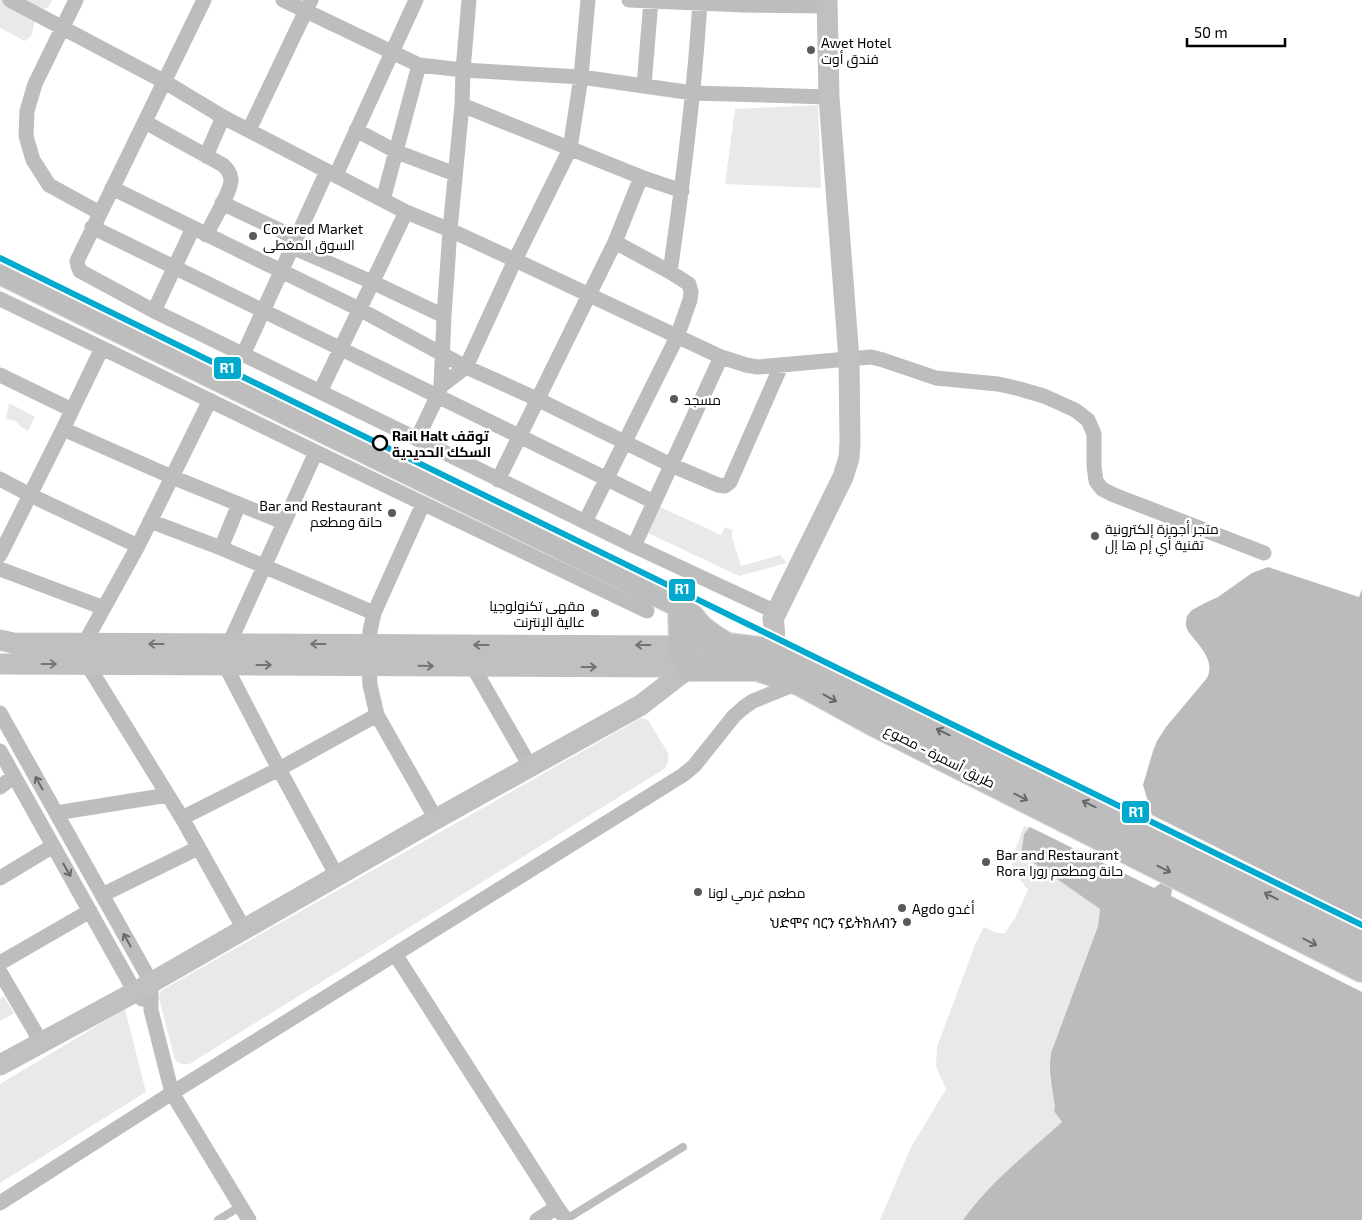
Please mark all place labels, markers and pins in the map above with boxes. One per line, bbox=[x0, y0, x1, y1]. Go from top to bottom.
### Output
place label: Awet Hotel فندق أوت bbox=[821, 34, 892, 68]
marker: Awet Hotel فندق أوت bbox=[805, 44, 817, 56]
place label: Covered Market السوق المغطى bbox=[263, 220, 363, 254]
marker: Covered Market السوق المغطى bbox=[247, 230, 259, 242]
place label: مسجد bbox=[684, 391, 721, 408]
marker: مسجد bbox=[668, 393, 680, 405]
place label: Rail Halt توقف السكك الحديدية bbox=[392, 427, 491, 460]
marker: Rail Halt توقف السكك الحديدية bbox=[372, 435, 388, 451]
place label: Bar and Restaurant حانة ومطعم bbox=[259, 497, 382, 532]
marker: Bar and Restaurant حانة ومطعم bbox=[386, 507, 398, 519]
place label: متجر أجهزة إلكترونية تقنية أي إم ها إل bbox=[1105, 520, 1219, 557]
marker: متجر أجهزة إلكترونية تقنية أي إم ها إل bbox=[1089, 530, 1101, 542]
place label: مقهى تكنولوجيا عالية الإنترنت bbox=[489, 597, 585, 631]
marker: مقهى تكنولوجيا عالية الإنترنت bbox=[589, 607, 601, 619]
place label: Bar and Restaurant Rora حانة ومطعم رورا bbox=[996, 846, 1123, 881]
marker: Bar and Restaurant Rora حانة ومطعم رورا bbox=[980, 856, 992, 868]
place label: مطعم غرمي لونا bbox=[708, 884, 806, 905]
marker: مطعم غرمي لونا bbox=[692, 886, 704, 898]
place label: Agdo أغدو bbox=[912, 900, 975, 917]
marker: Agdo أغدو bbox=[896, 902, 908, 914]
place label: ህድሞና ባርን ናይትክለብን bbox=[770, 914, 897, 931]
marker: ህድሞና ባርን ናይትክለብን bbox=[901, 916, 913, 928]

